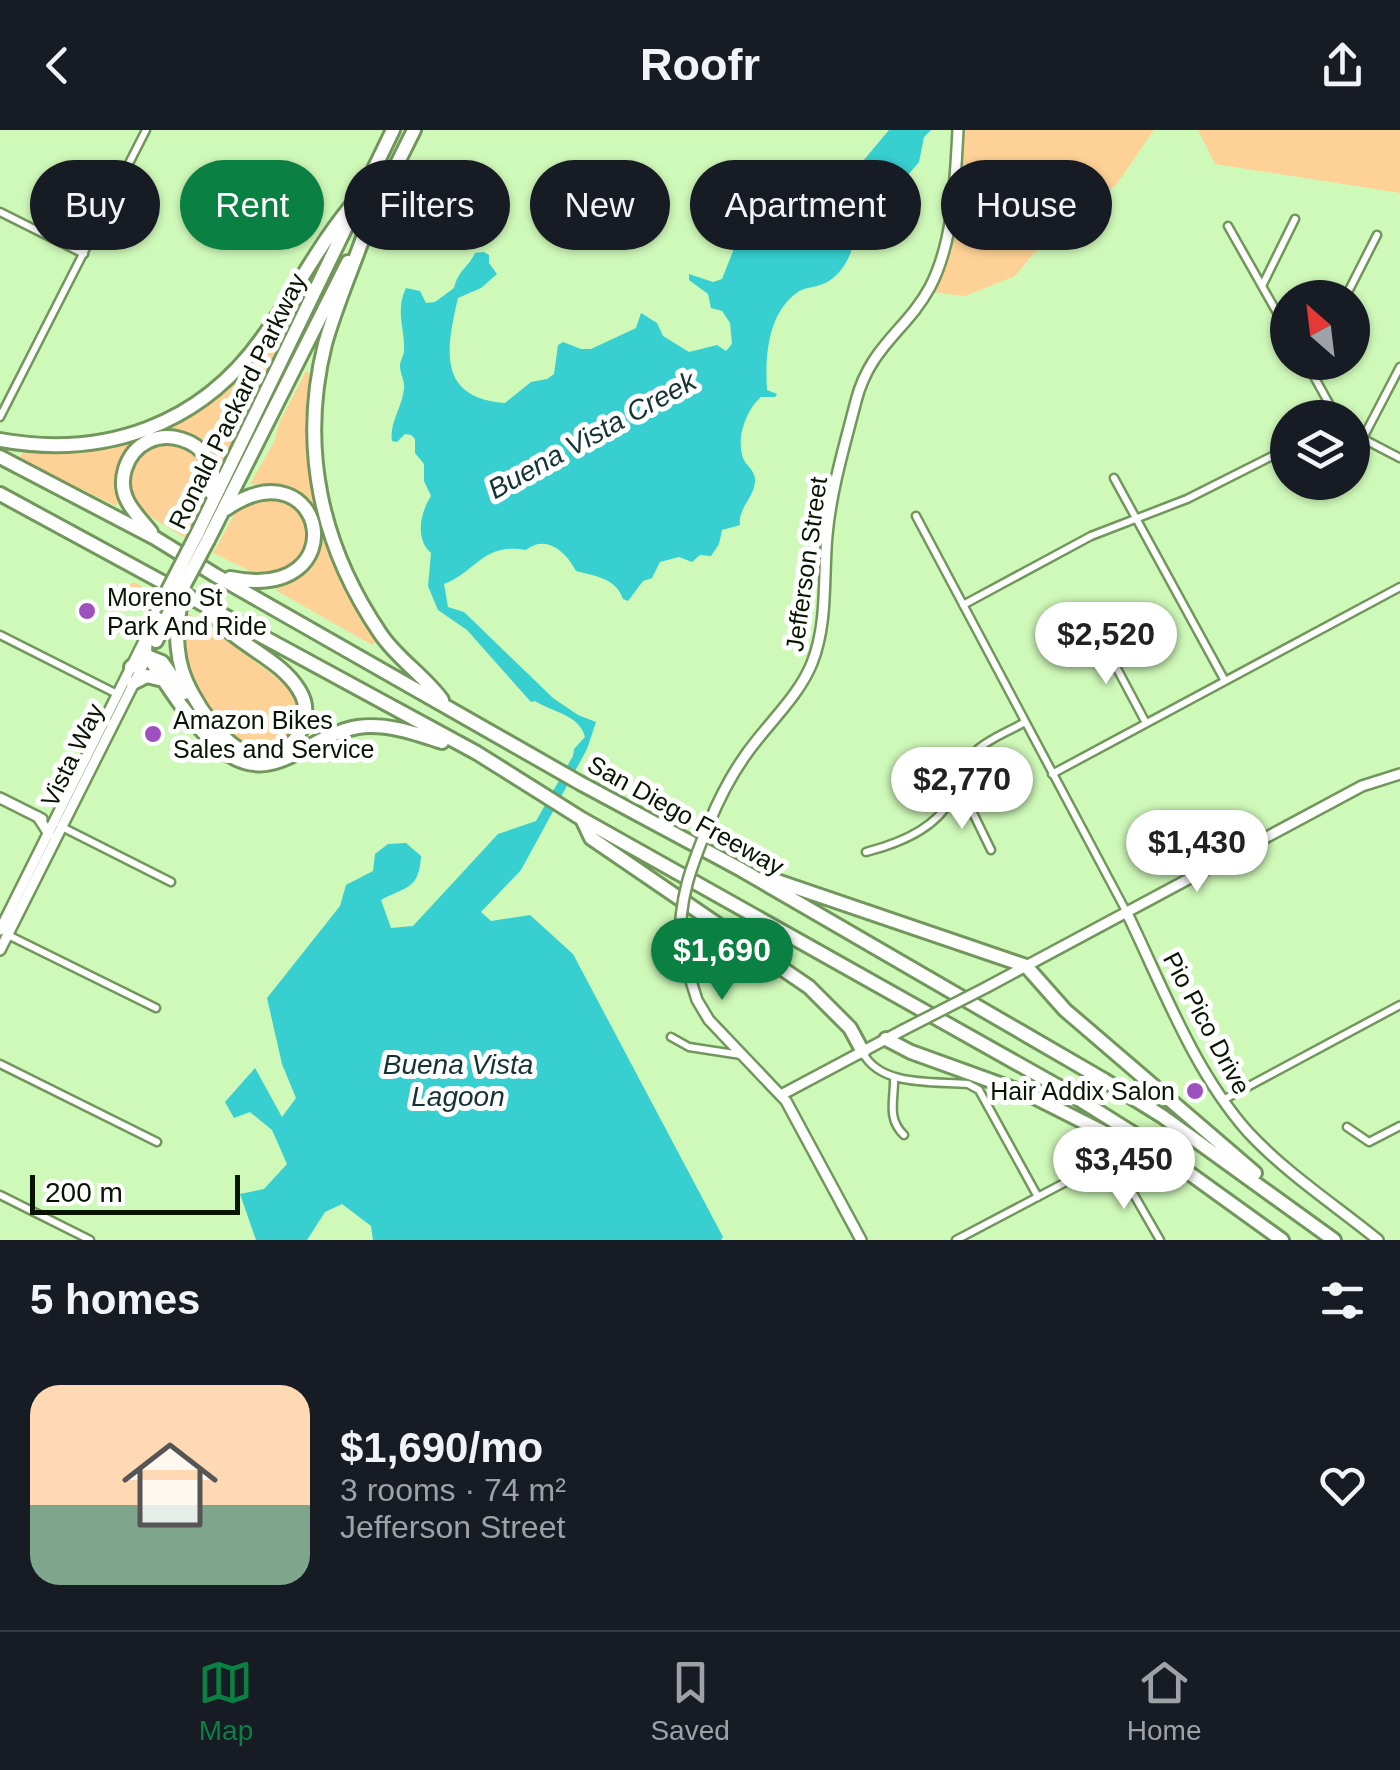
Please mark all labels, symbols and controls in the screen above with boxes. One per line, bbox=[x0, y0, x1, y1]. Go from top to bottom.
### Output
icon: back bbox=[30, 38, 85, 93]
icon: share bbox=[1315, 38, 1370, 93]
text: Roofr bbox=[640, 39, 760, 90]
chip: Buy bbox=[30, 160, 160, 250]
chip: Rent bbox=[180, 160, 324, 250]
chip: Filters bbox=[344, 160, 510, 250]
chip: New bbox=[530, 160, 670, 250]
chip: Apartment bbox=[690, 160, 921, 250]
chip: House bbox=[941, 160, 1112, 250]
street label: Ronald Packard Parkway bbox=[163, 268, 311, 533]
north arrow bbox=[1270, 280, 1370, 380]
map controls bbox=[1270, 280, 1370, 500]
water label: Buena Vista Creek bbox=[483, 364, 703, 505]
button: layers bbox=[1270, 400, 1370, 500]
street label: Jefferson Street bbox=[780, 475, 832, 653]
place label: Moreno St Park And Ride bbox=[107, 583, 267, 640]
marker: Moreno St Park And Ride bbox=[76, 600, 98, 622]
pin: $2,520 bbox=[1025, 602, 1187, 687]
text: $2,520 bbox=[1057, 616, 1155, 652]
street label: Vista Way bbox=[35, 698, 109, 811]
place label: Amazon Bikes Sales and Service bbox=[173, 706, 375, 763]
marker: Amazon Bikes Sales and Service bbox=[142, 723, 164, 745]
pin: $2,770 bbox=[881, 747, 1043, 832]
street label: San Diego Freeway bbox=[583, 750, 789, 881]
text: $2,770 bbox=[913, 761, 1011, 797]
pin: $1,430 bbox=[1116, 810, 1278, 895]
text: $1,430 bbox=[1148, 824, 1246, 860]
pin: $1,690 bbox=[641, 918, 803, 1003]
text: $1,690 bbox=[673, 932, 771, 968]
street label: Pio Pico Drive bbox=[1158, 947, 1256, 1099]
water label: Buena Vista Lagoon bbox=[383, 1049, 533, 1112]
place label: Hair Addix Salon bbox=[990, 1077, 1175, 1105]
marker: Hair Addix Salon bbox=[1184, 1080, 1206, 1102]
pin: $3,450 bbox=[1043, 1127, 1205, 1212]
text: $3,450 bbox=[1075, 1141, 1173, 1177]
scale bar bbox=[30, 1170, 240, 1214]
text: 200 m bbox=[45, 1177, 123, 1208]
icon: filters bbox=[1315, 1273, 1370, 1328]
text: 5 homes bbox=[30, 1276, 200, 1323]
text: $1,690/mo bbox=[340, 1424, 543, 1471]
icon: home bbox=[110, 1425, 230, 1545]
icon: heart bbox=[1315, 1458, 1370, 1513]
text: 3 rooms · 74 m² bbox=[340, 1472, 566, 1508]
text: Jefferson Street bbox=[340, 1509, 565, 1545]
tab: Map bbox=[198, 1655, 253, 1747]
tab: Saved bbox=[650, 1655, 730, 1747]
tab: Home bbox=[1127, 1655, 1201, 1747]

